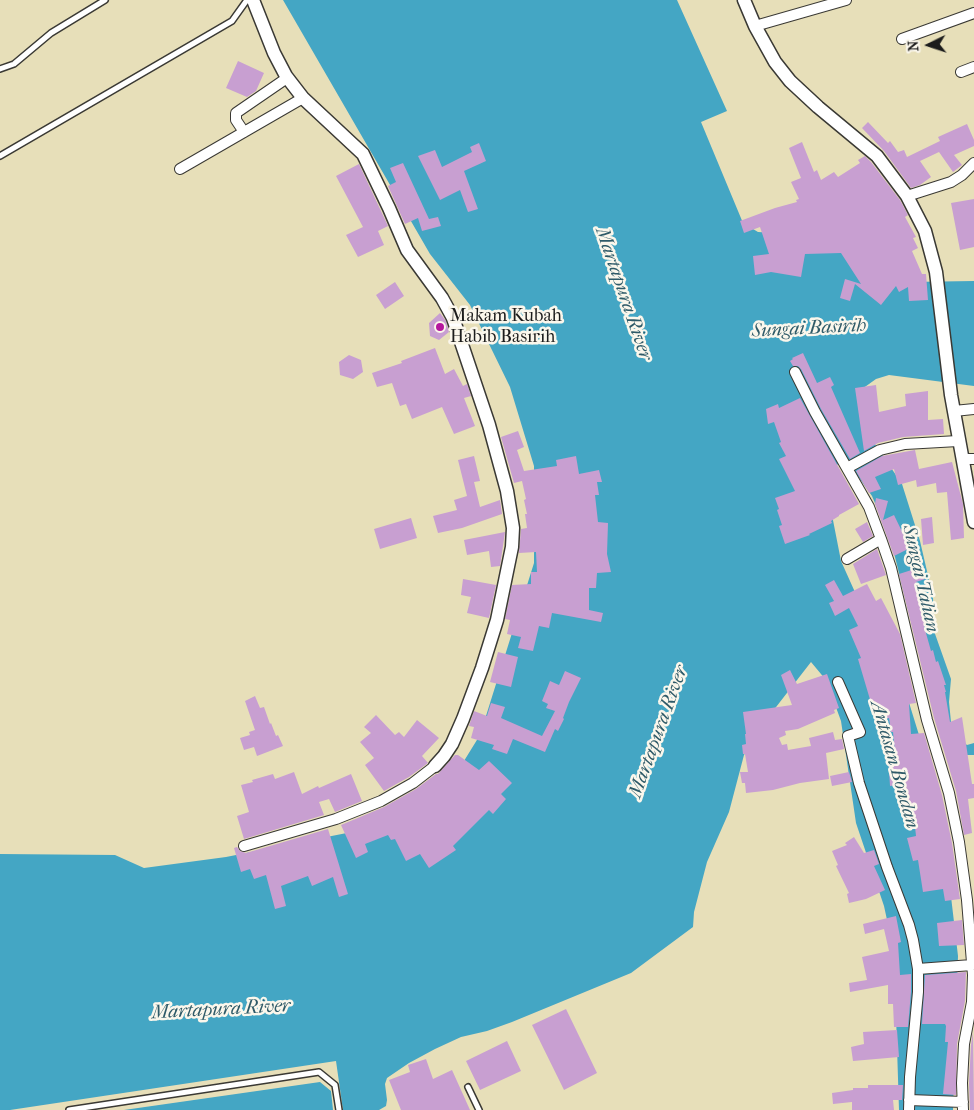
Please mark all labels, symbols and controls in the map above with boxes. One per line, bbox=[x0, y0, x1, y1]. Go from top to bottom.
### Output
north arrow bbox=[904, 20, 954, 70]
text: N bbox=[905, 40, 922, 52]
water label: Martapura River bbox=[590, 225, 656, 363]
place label: Makam Kubah Habib Basirih bbox=[450, 306, 562, 348]
water label: Sungai Basirih bbox=[751, 315, 867, 343]
marker: Makam Kubah Habib Basirih bbox=[434, 321, 446, 333]
water label: Sungai Talian bbox=[897, 523, 943, 635]
water label: Martapura River bbox=[625, 663, 693, 801]
water label: Antasan Bondan bbox=[865, 699, 923, 831]
water label: Martapura River bbox=[151, 995, 291, 1025]

